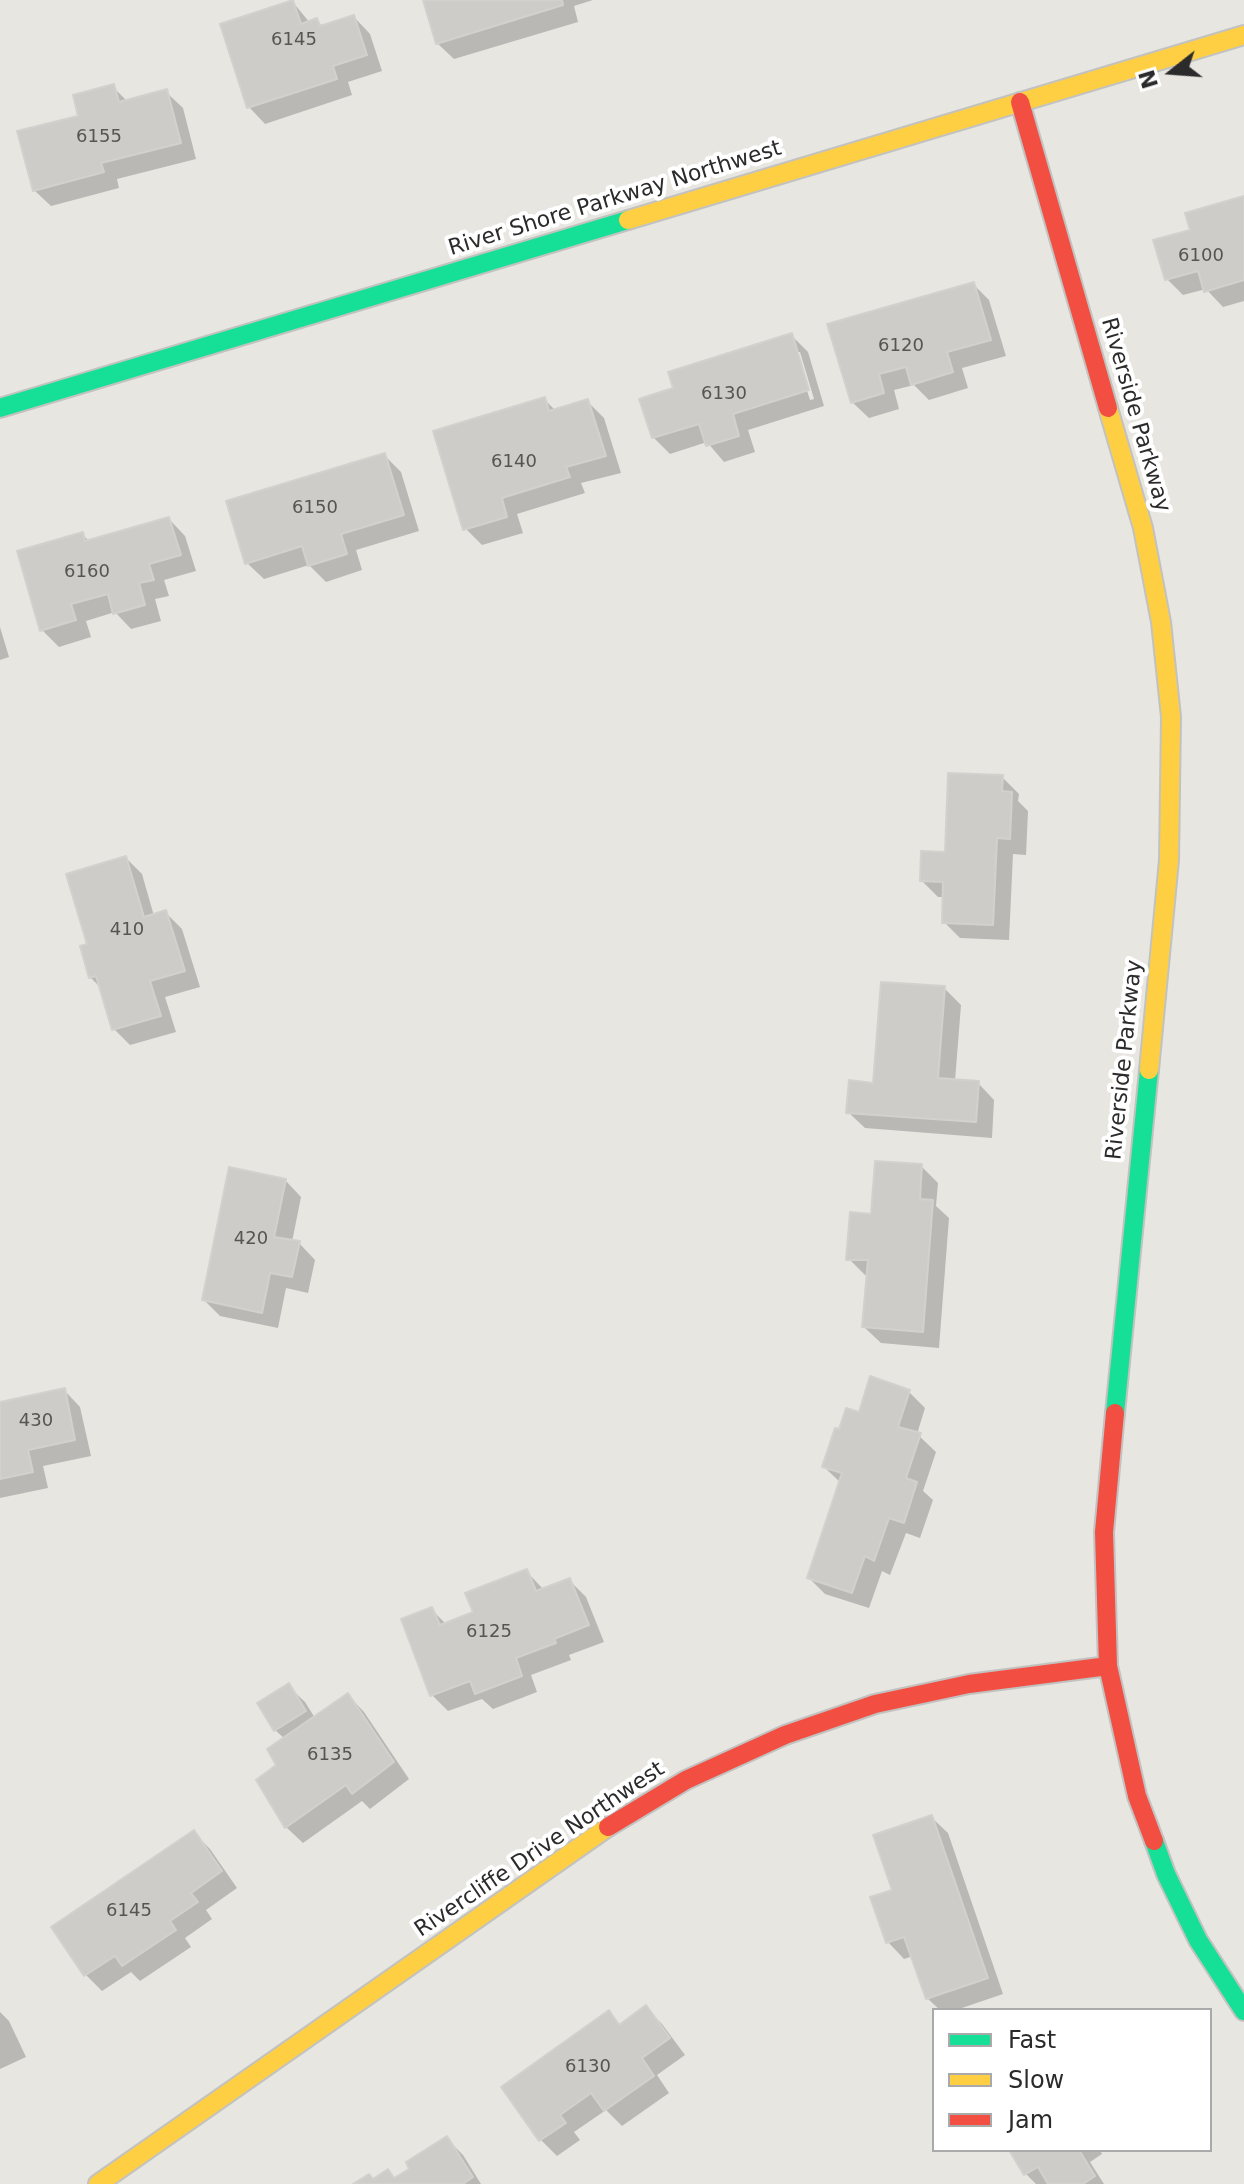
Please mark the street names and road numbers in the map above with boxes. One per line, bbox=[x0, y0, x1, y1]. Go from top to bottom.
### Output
street label: River Shore Parkway Northwest bbox=[445, 136, 785, 262]
street label: Riverside Parkway bbox=[1095, 315, 1175, 515]
street label: Riverside Parkway bbox=[1101, 959, 1149, 1161]
street label: Rivercliffe Drive Northwest bbox=[410, 1756, 670, 1944]

